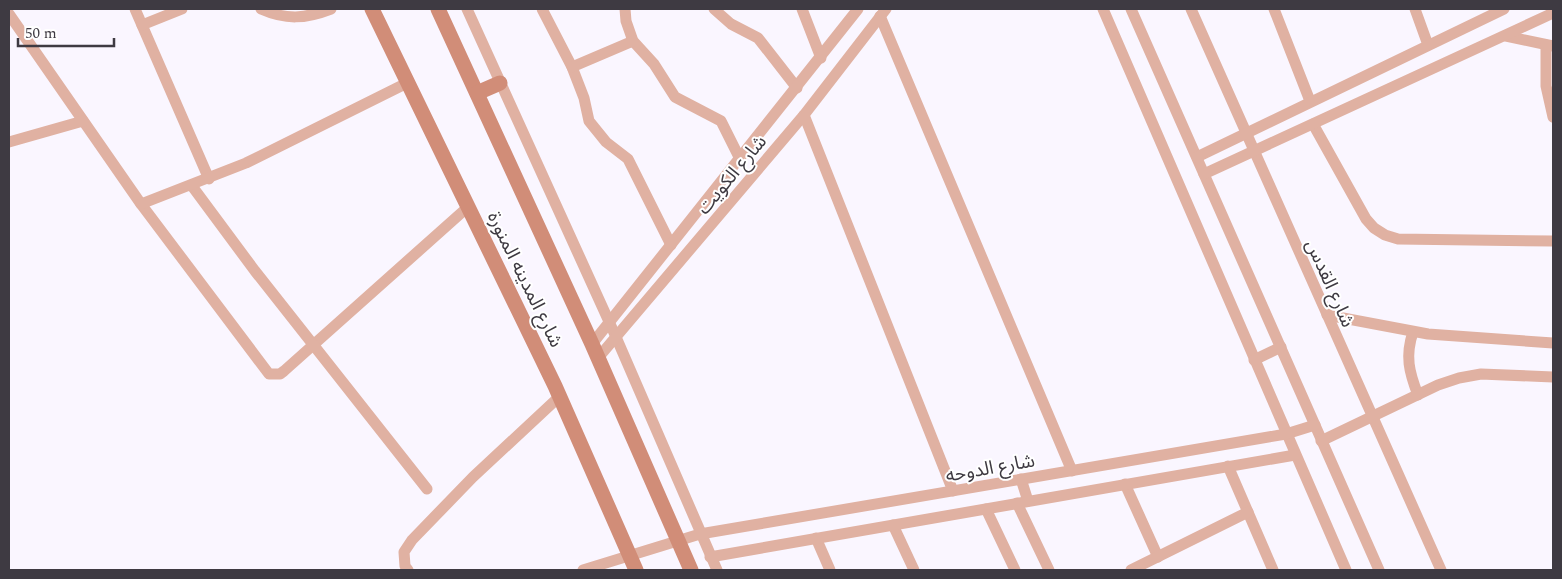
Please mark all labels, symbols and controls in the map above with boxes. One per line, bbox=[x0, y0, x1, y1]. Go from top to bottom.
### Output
scale bar bbox=[18, 15, 114, 47]
text: 50 m bbox=[25, 22, 57, 45]
street label: شارع الكويت bbox=[690, 129, 774, 221]
street label: شارع المدينه المنورة bbox=[479, 207, 570, 353]
street label: شارع القدس bbox=[1297, 235, 1362, 332]
street label: شارع الدوحه bbox=[943, 446, 1037, 491]

